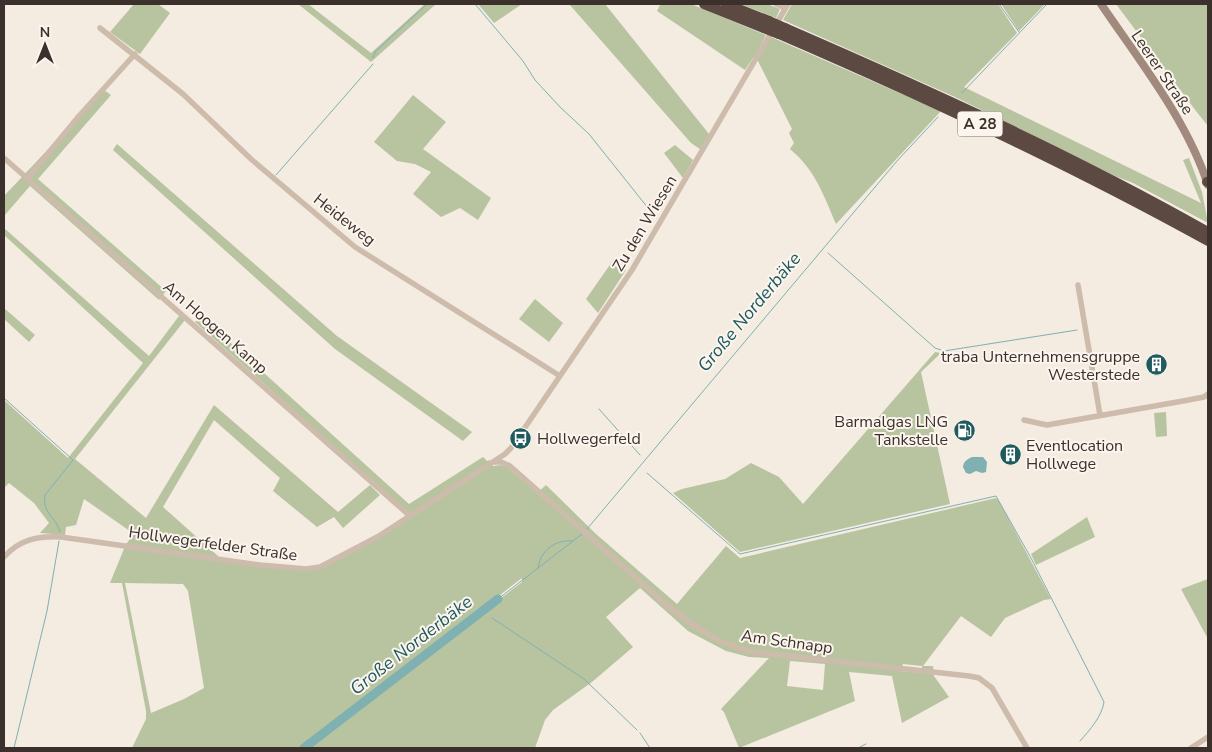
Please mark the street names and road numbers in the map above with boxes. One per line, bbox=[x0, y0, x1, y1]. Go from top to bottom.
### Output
street label: Leerer Straße bbox=[1126, 26, 1199, 119]
road number: A 28 bbox=[958, 112, 1002, 136]
street label: Zu den Wiesen bbox=[607, 171, 682, 276]
street label: Heideweg bbox=[309, 189, 380, 251]
street label: Am Hoogen Kamp bbox=[158, 276, 272, 379]
street label: Hollwegerfelder Straße bbox=[127, 521, 299, 567]
street label: Am Schnapp bbox=[740, 625, 834, 659]

